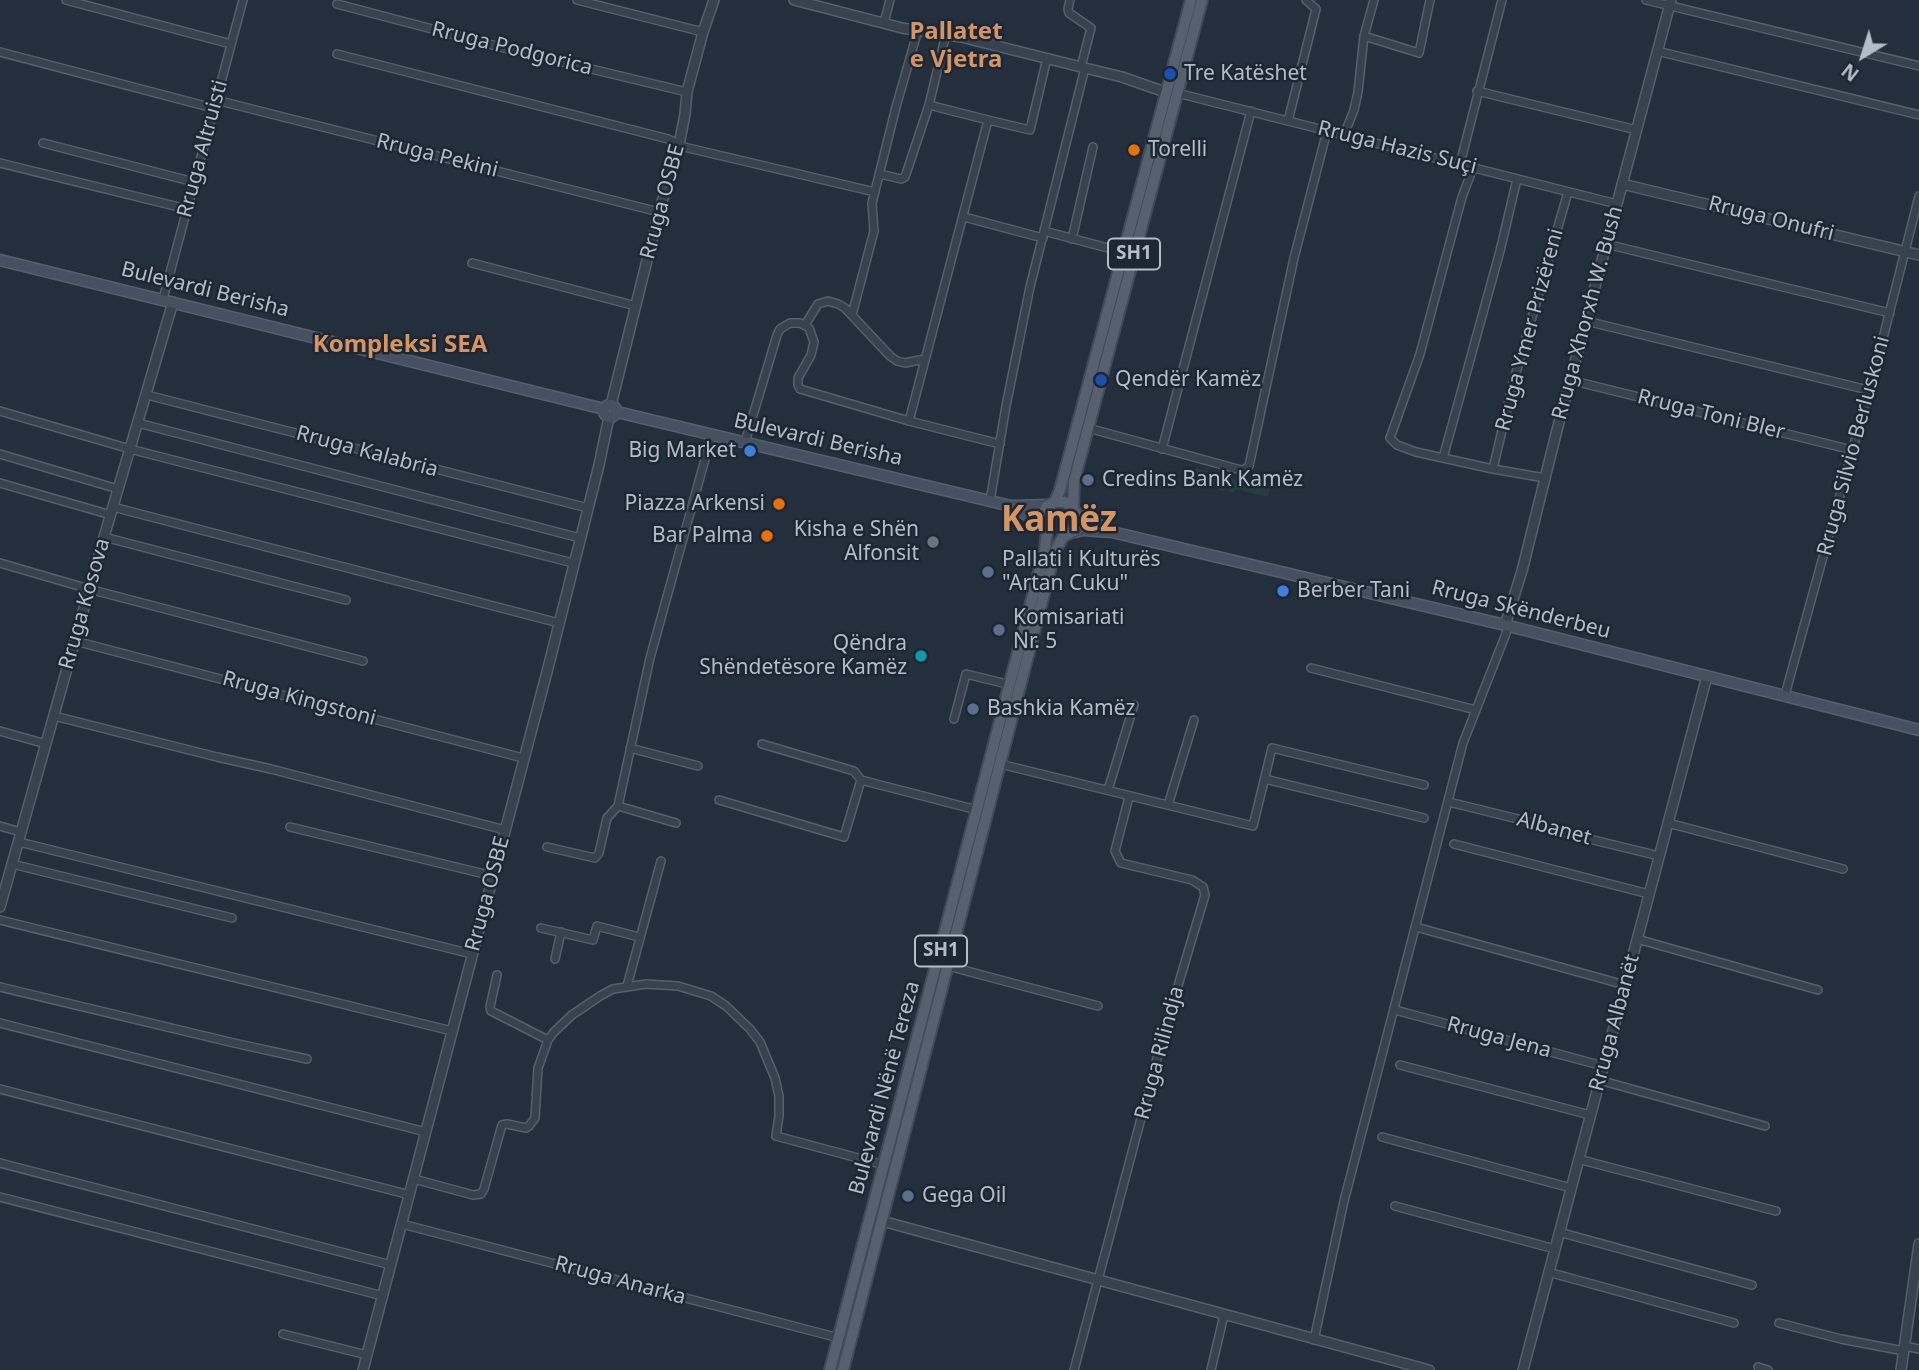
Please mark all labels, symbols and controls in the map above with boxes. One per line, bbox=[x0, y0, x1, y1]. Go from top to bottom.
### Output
street label: Rruga Podgorica bbox=[429, 17, 595, 81]
district label: Pallatet e Vjetra bbox=[909, 18, 1003, 74]
north arrow bbox=[1828, 21, 1898, 91]
text: N bbox=[1836, 58, 1864, 88]
place label: Tre Katëshet bbox=[1184, 61, 1307, 87]
marker: Tre Katëshet bbox=[1162, 66, 1178, 82]
street label: Rruga Altruisti bbox=[173, 77, 233, 221]
street label: Rruga Hazis Suçi bbox=[1315, 116, 1479, 180]
street label: Rruga Pekini bbox=[374, 129, 500, 183]
place label: Torelli bbox=[1148, 137, 1207, 163]
street label: Rruga OSBE bbox=[636, 142, 690, 262]
marker: Torelli bbox=[1126, 142, 1142, 158]
street label: Rruga Onufri bbox=[1706, 191, 1836, 247]
street label: Rruga Xhorxh W. Bush bbox=[1547, 203, 1629, 423]
street label: Rruga Ymer Prizëreni bbox=[1491, 226, 1569, 434]
road number: SH1 bbox=[1108, 238, 1160, 270]
street label: Bulevardi Berisha bbox=[118, 257, 292, 323]
district label: Kompleksi SEA bbox=[313, 331, 487, 359]
street label: Rruga Silvio Berluskoni bbox=[1813, 333, 1895, 559]
place label: Qendër Kamëz bbox=[1115, 367, 1261, 393]
marker: Qendër Kamëz bbox=[1093, 372, 1109, 388]
street label: Rruga Toni Bler bbox=[1635, 384, 1787, 446]
street label: Bulevardi Berisha bbox=[731, 408, 905, 472]
street label: Rruga Kalabria bbox=[293, 421, 441, 483]
place label: Big Market bbox=[628, 438, 736, 464]
marker: Big Market bbox=[742, 443, 758, 459]
place label: Credins Bank Kamëz bbox=[1102, 467, 1303, 493]
marker: Credins Bank Kamëz bbox=[1080, 472, 1096, 488]
place label: Piazza Arkensi bbox=[625, 491, 765, 517]
marker: Piazza Arkensi bbox=[771, 496, 787, 512]
district label: Kamëz bbox=[1001, 500, 1117, 542]
place label: Kisha e Shën Alfonsit bbox=[794, 517, 919, 567]
place label: Bar Palma bbox=[652, 523, 753, 549]
marker: Bar Palma bbox=[759, 528, 775, 544]
marker: Kisha e Shën Alfonsit bbox=[925, 534, 941, 550]
street label: Rruga Kosova bbox=[54, 535, 116, 673]
place label: Pallati i Kulturës "Artan Cuku" bbox=[1002, 547, 1161, 597]
marker: Pallati i Kulturës "Artan Cuku" bbox=[980, 564, 996, 580]
street label: Rruga Skënderbeu bbox=[1429, 576, 1613, 644]
place label: Berber Tani bbox=[1297, 578, 1410, 604]
marker: Berber Tani bbox=[1275, 583, 1291, 599]
place label: Komisariati Nr. 5 bbox=[1013, 605, 1124, 655]
marker: Komisariati Nr. 5 bbox=[991, 622, 1007, 638]
place label: Qëndra Shëndetësore Kamëz bbox=[699, 631, 907, 681]
marker: Qëndra Shëndetësore Kamëz bbox=[913, 648, 929, 664]
street label: Rruga Kingstoni bbox=[219, 666, 379, 732]
place label: Bashkia Kamëz bbox=[987, 696, 1135, 722]
marker: Bashkia Kamëz bbox=[965, 701, 981, 717]
street label: Albanet bbox=[1514, 807, 1594, 851]
street label: Rruga OSBE bbox=[461, 834, 515, 954]
road number: SH1 bbox=[915, 936, 967, 967]
street label: Rruga Albanët bbox=[1585, 952, 1645, 1094]
street label: Bulevardi Nënë Tereza bbox=[844, 979, 926, 1197]
street label: Rruga Rilindja bbox=[1130, 983, 1190, 1123]
street label: Rruga Jena bbox=[1444, 1012, 1554, 1064]
place label: Gega Oil bbox=[922, 1183, 1007, 1209]
marker: Gega Oil bbox=[900, 1188, 916, 1204]
street label: Rruga Anarka bbox=[552, 1251, 688, 1311]

